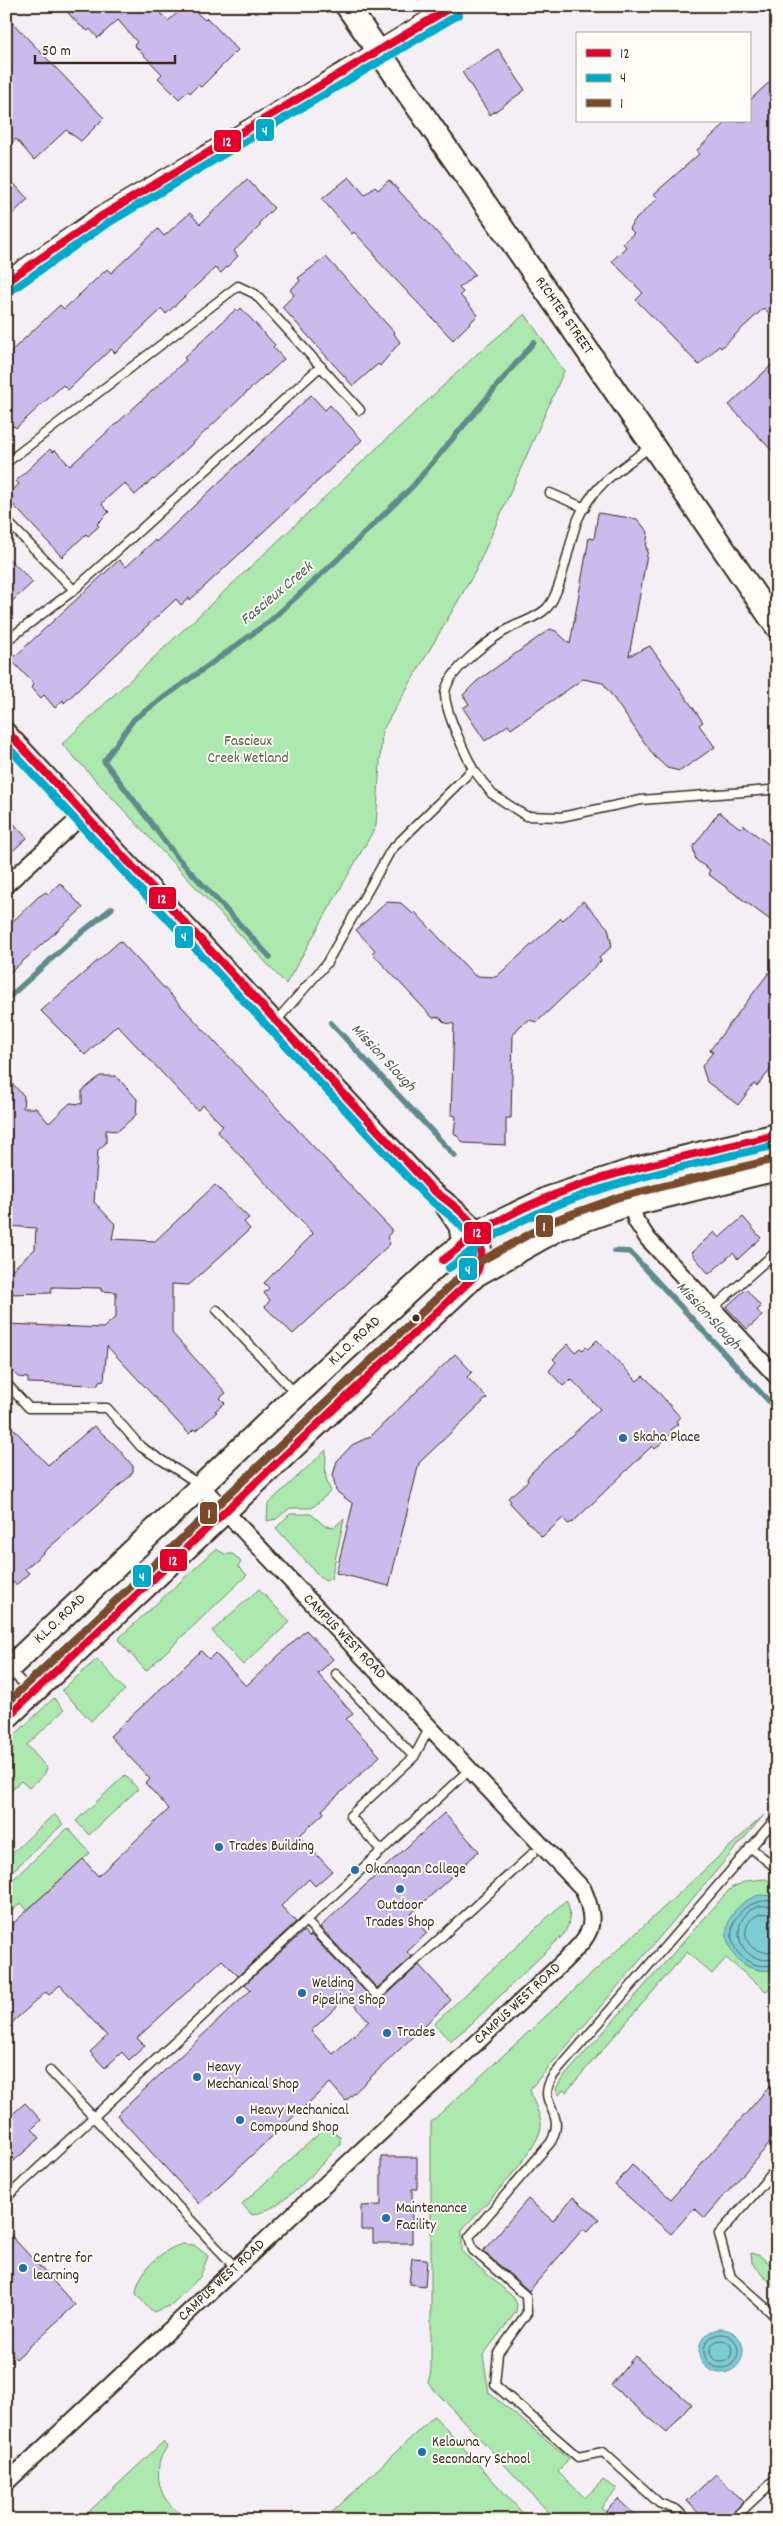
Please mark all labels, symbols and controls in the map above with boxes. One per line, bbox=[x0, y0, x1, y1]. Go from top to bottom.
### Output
scale bar bbox=[35, 32, 175, 64]
legend bbox=[576, 32, 750, 122]
text: 50 m bbox=[42, 41, 71, 63]
text: 12 bbox=[620, 44, 630, 66]
text: 4 bbox=[620, 68, 626, 90]
text: 1 bbox=[620, 94, 623, 116]
line badge: 4 bbox=[255, 118, 275, 142]
text: 4 bbox=[262, 122, 268, 142]
line badge: 12 bbox=[213, 129, 242, 153]
text: 12 bbox=[222, 133, 232, 153]
street label: RICHTER STREET bbox=[529, 272, 598, 359]
water label: Fascieux Creek bbox=[236, 556, 319, 631]
park label: Fascieux Creek Wetland bbox=[207, 731, 289, 770]
line badge: 12 bbox=[148, 886, 177, 910]
text: 12 bbox=[157, 890, 167, 910]
line badge: 4 bbox=[174, 925, 194, 949]
text: 4 bbox=[181, 928, 187, 948]
water label: Mission Slough bbox=[345, 1019, 421, 1098]
line badge: 1 bbox=[535, 1214, 554, 1238]
text: 1 bbox=[542, 1218, 546, 1238]
line badge: 12 bbox=[463, 1221, 492, 1245]
text: 12 bbox=[472, 1224, 482, 1244]
line badge: 4 bbox=[458, 1257, 478, 1281]
text: 4 bbox=[465, 1261, 471, 1281]
water label: Mission Slough bbox=[670, 1277, 746, 1356]
street label: K.L.O. ROAD bbox=[324, 1311, 386, 1371]
unlabelled marker bbox=[411, 1313, 421, 1323]
place label: Skaha Place bbox=[633, 1427, 701, 1449]
marker: Skaha Place bbox=[617, 1432, 629, 1444]
line badge: 1 bbox=[199, 1501, 218, 1525]
text: 1 bbox=[207, 1505, 211, 1525]
line badge: 12 bbox=[159, 1548, 188, 1572]
text: 12 bbox=[168, 1552, 178, 1572]
line badge: 4 bbox=[132, 1564, 152, 1588]
text: 4 bbox=[139, 1568, 145, 1588]
street label: K.L.O. ROAD bbox=[29, 1589, 92, 1650]
street label: CAMPUS WEST ROAD bbox=[297, 1589, 391, 1685]
place label: Trades Building bbox=[229, 1836, 314, 1858]
marker: Trades Building bbox=[213, 1841, 225, 1853]
place label: Okanagan College bbox=[365, 1859, 466, 1881]
marker: Okanagan College bbox=[349, 1864, 361, 1876]
marker: Outdoor Trades Shop bbox=[394, 1883, 406, 1895]
place label: Outdoor Trades Shop bbox=[365, 1895, 435, 1934]
street label: CAMPUS WEST ROAD bbox=[470, 1958, 567, 2050]
place label: Welding Pipeline Shop bbox=[312, 1973, 386, 2012]
marker: Welding Pipeline Shop bbox=[296, 1987, 308, 1999]
place label: Trades bbox=[397, 2022, 436, 2044]
marker: Trades bbox=[381, 2027, 393, 2039]
place label: Heavy Mechanical Shop bbox=[207, 2057, 299, 2096]
marker: Heavy Mechanical Shop bbox=[191, 2071, 203, 2083]
place label: Heavy Mechanical Compound Shop bbox=[250, 2100, 349, 2139]
marker: Heavy Mechanical Compound Shop bbox=[234, 2114, 246, 2126]
place label: Maintenance Facility bbox=[396, 2198, 468, 2237]
marker: Maintenance Facility bbox=[380, 2212, 392, 2224]
street label: CAMPUS WEST ROAD bbox=[174, 2234, 271, 2327]
place label: Centre for learning bbox=[33, 2248, 93, 2287]
marker: Centre for learning bbox=[17, 2262, 29, 2274]
place label: Kelowna Secondary School bbox=[432, 2432, 531, 2471]
marker: Kelowna Secondary School bbox=[416, 2446, 428, 2458]

